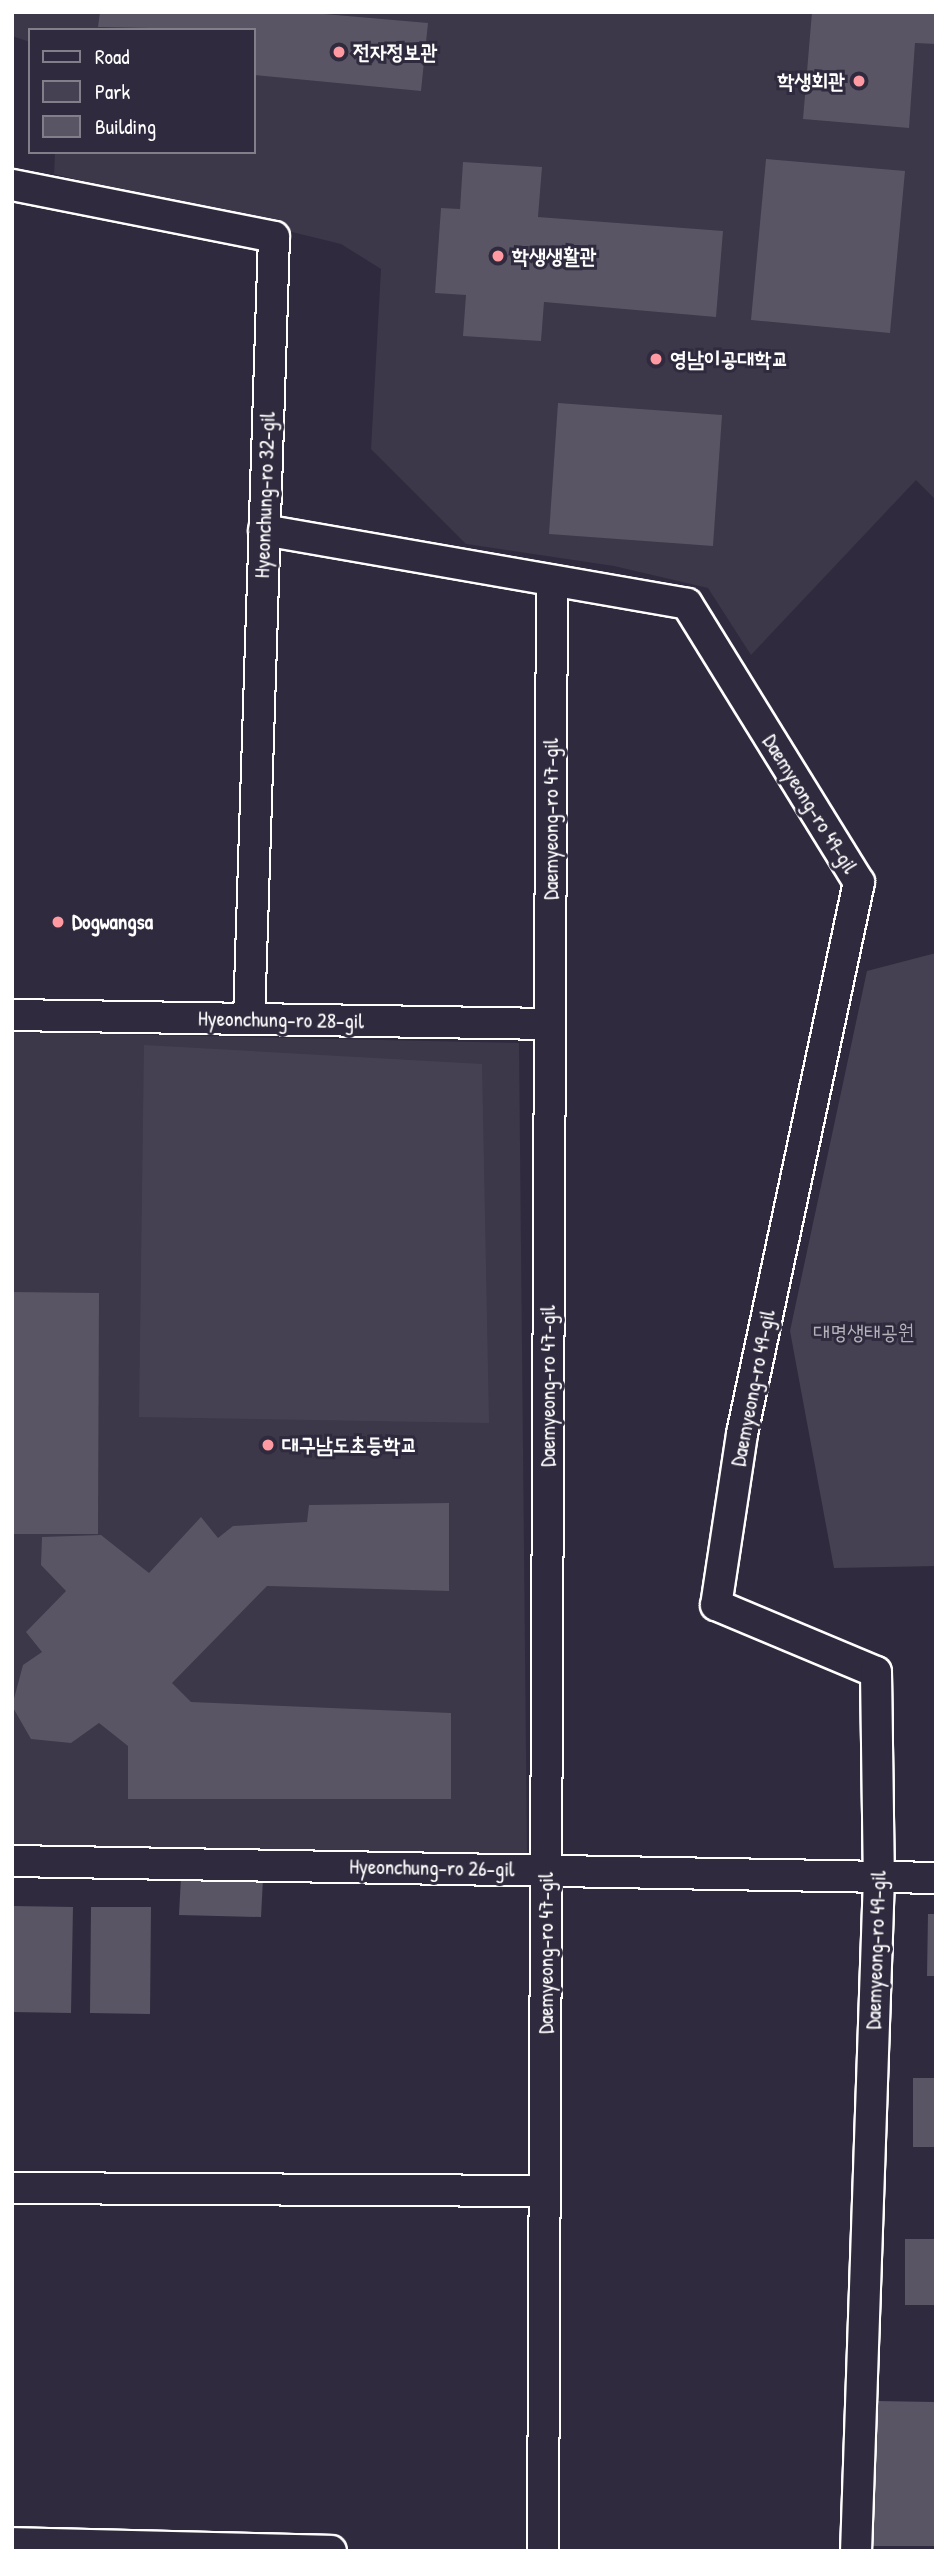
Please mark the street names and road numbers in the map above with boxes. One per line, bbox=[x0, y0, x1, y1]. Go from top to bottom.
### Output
street label: Hyeonchung-ro 32-gil bbox=[250, 411, 280, 579]
street label: Daemyeong-ro 49-gil bbox=[757, 730, 863, 878]
street label: Daemyeong-ro 47-gil bbox=[538, 738, 564, 900]
street label: Hyeonchung-ro 28-gil bbox=[198, 1006, 364, 1034]
street label: Daemyeong-ro 47-gil bbox=[535, 1305, 561, 1467]
street label: Daemyeong-ro 49-gil bbox=[725, 1308, 781, 1468]
street label: Hyeonchung-ro 26-gil bbox=[349, 1854, 515, 1882]
street label: Daemyeong-ro 49-gil bbox=[861, 1870, 891, 2030]
street label: Daemyeong-ro 47-gil bbox=[533, 1872, 559, 2034]

